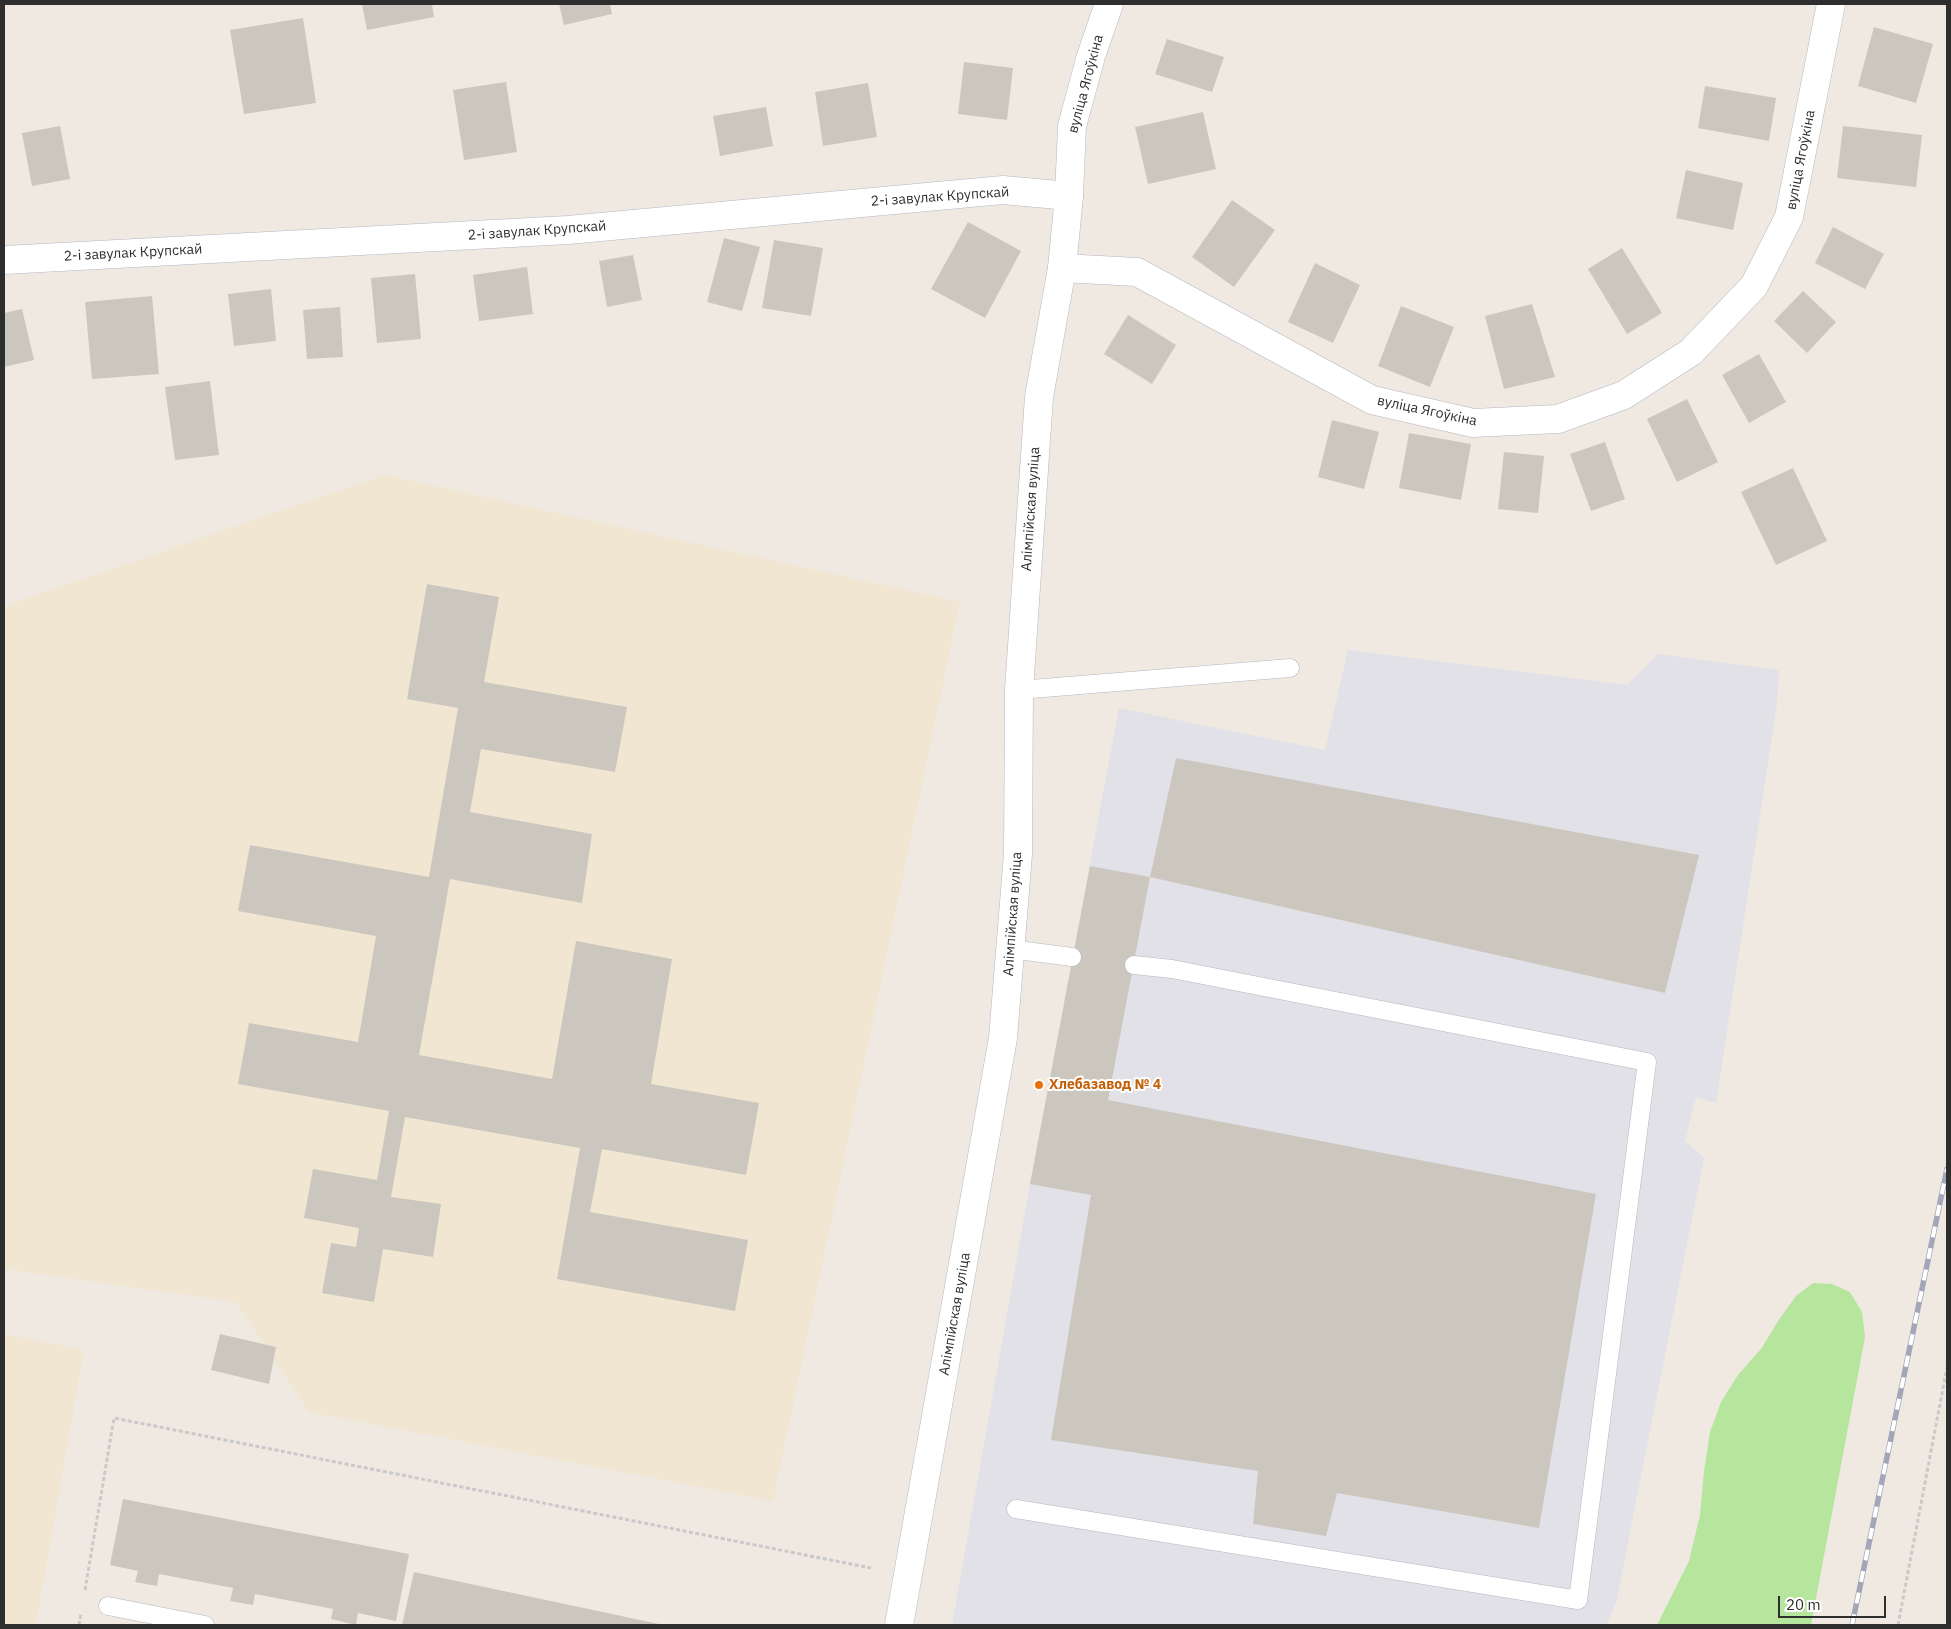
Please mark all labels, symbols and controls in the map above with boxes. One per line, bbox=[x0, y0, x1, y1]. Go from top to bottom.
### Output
street label: вуліца Ягоўкіна bbox=[1065, 33, 1107, 135]
street label: вуліца Ягоўкіна bbox=[1783, 109, 1819, 211]
street label: 2-і завулак Крупскай bbox=[870, 184, 1010, 210]
street label: 2-і завулак Крупскай bbox=[467, 218, 607, 244]
street label: 2-і завулак Крупскай bbox=[63, 241, 203, 265]
street label: вуліца Ягоўкіна bbox=[1376, 392, 1478, 430]
street label: Алімпійская вуліца bbox=[1018, 446, 1044, 572]
street label: Алімпійская вуліца bbox=[1000, 851, 1026, 977]
place label: Хлебазавод № 4 bbox=[1049, 1077, 1161, 1093]
marker: Хлебазавод № 4 bbox=[1033, 1079, 1045, 1091]
street label: Алімпійская вуліца bbox=[936, 1251, 974, 1377]
scale bar bbox=[1781, 1586, 1888, 1618]
text: 20 m bbox=[1786, 1595, 1821, 1614]

